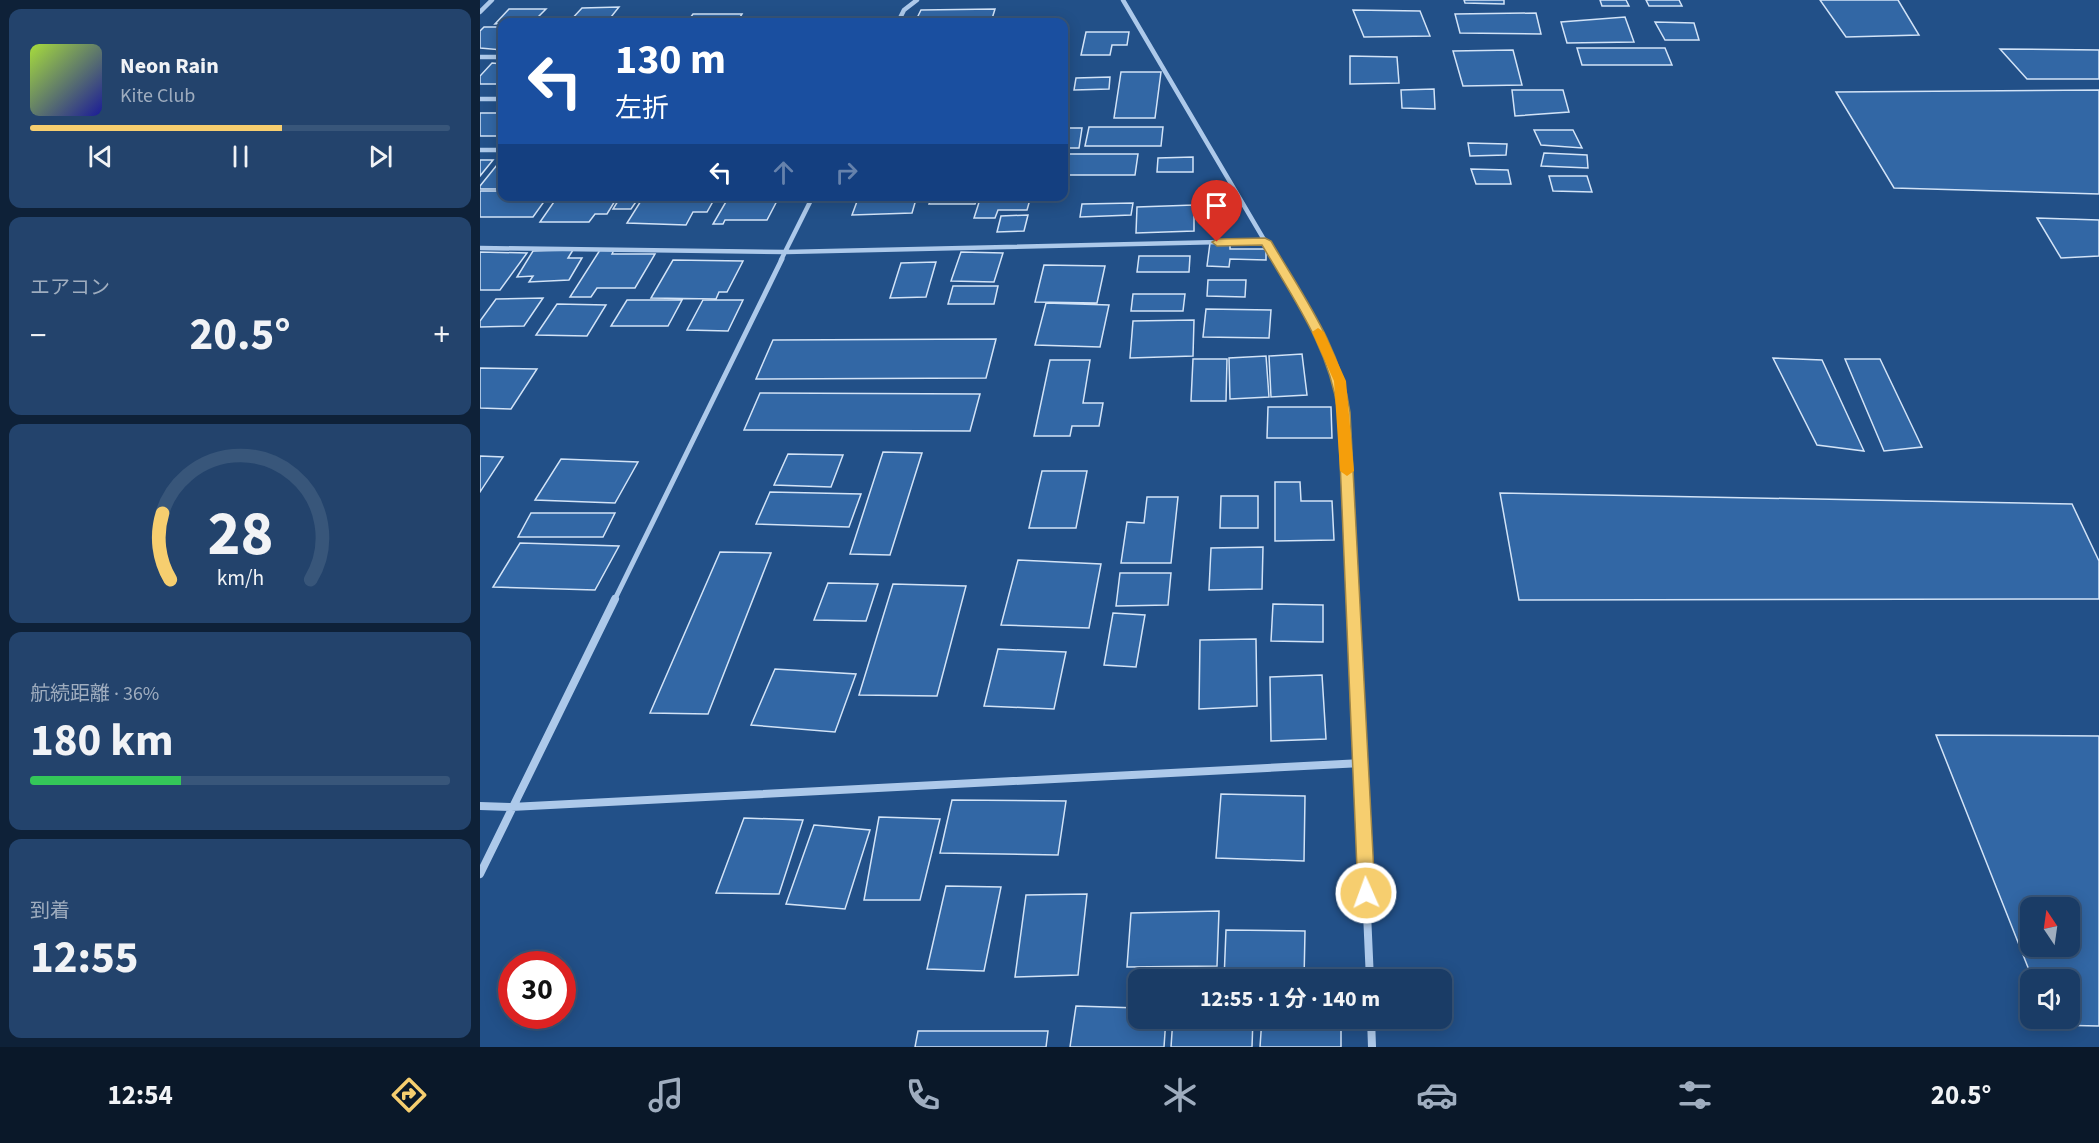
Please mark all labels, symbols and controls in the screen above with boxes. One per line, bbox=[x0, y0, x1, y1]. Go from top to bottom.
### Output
text: 130 m bbox=[615, 30, 726, 90]
icon: left bbox=[516, 42, 594, 120]
text: Neon Rain bbox=[120, 50, 219, 82]
text: Kite Club bbox=[120, 82, 195, 110]
text: 左折 bbox=[615, 89, 669, 128]
icon: previous bbox=[84, 140, 117, 173]
icon: pause bbox=[224, 140, 257, 173]
icon: next bbox=[364, 140, 397, 173]
icon: left bbox=[704, 156, 737, 189]
icon: ahead bbox=[767, 156, 800, 189]
icon: right bbox=[830, 156, 863, 189]
pin bbox=[1191, 180, 1242, 242]
icon: arrive bbox=[1200, 189, 1233, 222]
text: エアコン bbox=[30, 274, 110, 302]
text: 20.5° bbox=[189, 303, 291, 367]
text: − bbox=[30, 312, 46, 359]
text: + bbox=[434, 312, 450, 359]
text: 28 bbox=[207, 491, 273, 580]
text: km/h bbox=[216, 564, 264, 595]
text: 航続距離 · 36% bbox=[30, 680, 159, 708]
text: 180 km bbox=[30, 709, 174, 773]
position arrow bbox=[1334, 861, 1398, 925]
text: 到着 bbox=[30, 897, 70, 925]
north arrow bbox=[2020, 897, 2080, 957]
map controls bbox=[2020, 897, 2080, 1029]
text: 12:55 bbox=[30, 926, 139, 990]
speed limit sign: 30 bbox=[498, 951, 576, 1029]
button: sound bbox=[2020, 969, 2080, 1029]
text: 12:55 · 1 分 · 140 m bbox=[1200, 983, 1380, 1015]
icon: directions bbox=[388, 1074, 430, 1116]
icon: music bbox=[645, 1074, 687, 1116]
icon: phone bbox=[902, 1074, 944, 1116]
icon: climate bbox=[1159, 1074, 1201, 1116]
icon: car bbox=[1416, 1074, 1458, 1116]
icon: filters bbox=[1674, 1074, 1716, 1116]
text: 12:54 bbox=[108, 1076, 173, 1115]
text: 20.5° bbox=[1931, 1076, 1991, 1115]

